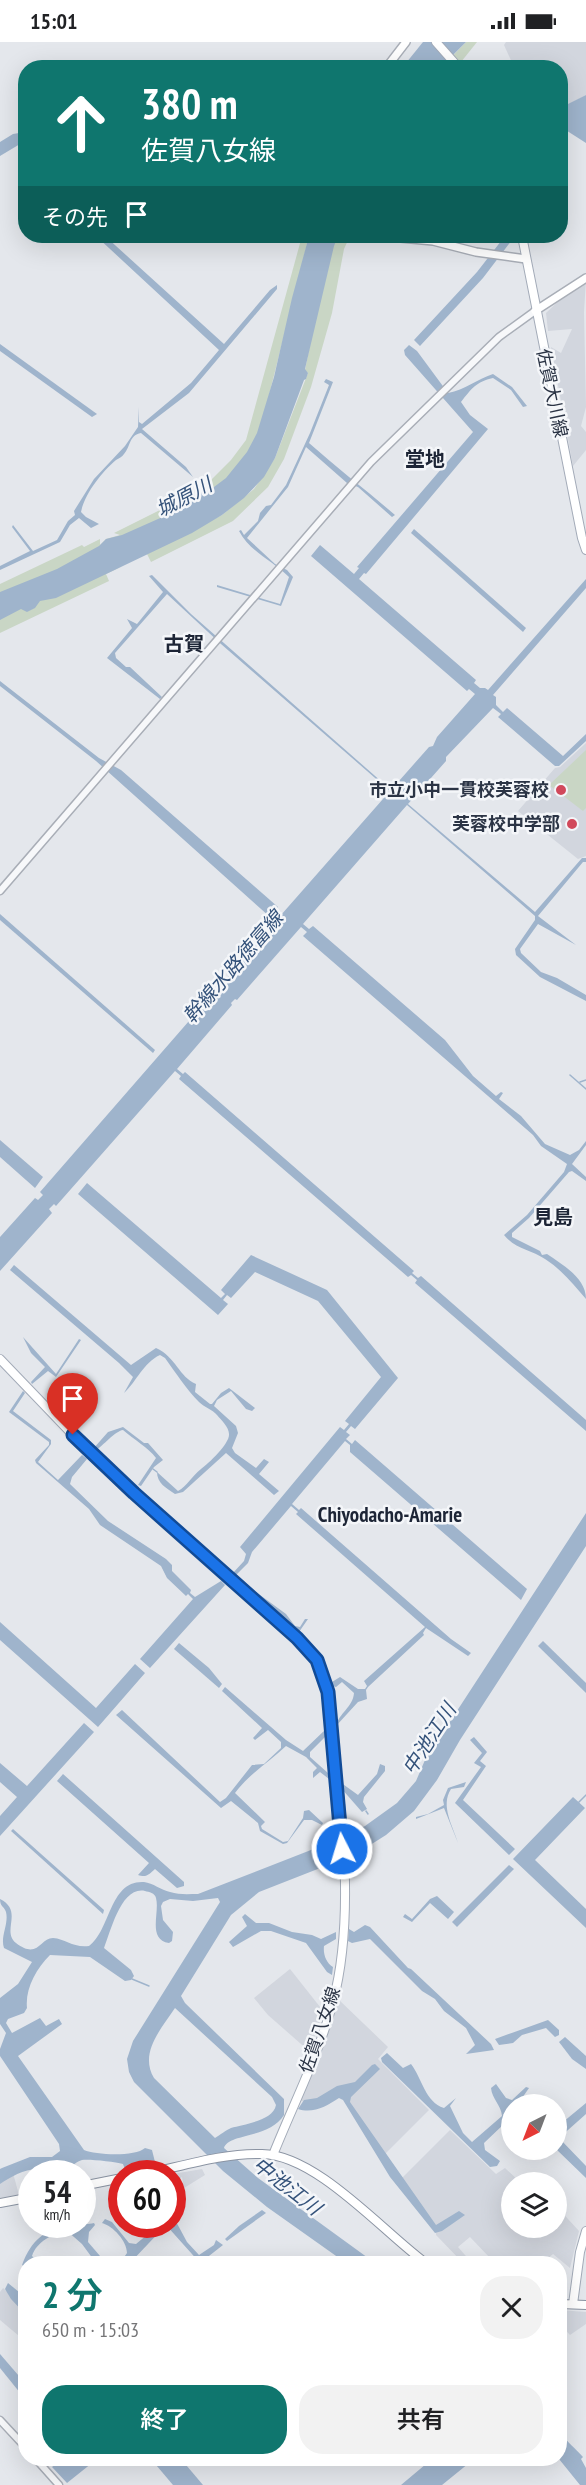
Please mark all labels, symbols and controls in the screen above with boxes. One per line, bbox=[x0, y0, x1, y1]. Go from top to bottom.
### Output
text: 15:01 bbox=[30, 7, 78, 35]
text: 380 m bbox=[141, 76, 238, 131]
icon: ahead bbox=[42, 84, 120, 162]
text: 佐賀八女線 bbox=[141, 133, 276, 167]
icon: arrive bbox=[120, 198, 153, 231]
text: その先 bbox=[42, 203, 108, 231]
street label: 佐賀大川線 bbox=[532, 346, 573, 439]
district label: 堂地 bbox=[405, 446, 445, 472]
water label: 城原川 bbox=[151, 470, 218, 523]
district label: 古賀 bbox=[164, 631, 204, 657]
place label: 市立小中一貫校芙蓉校 bbox=[369, 778, 549, 801]
marker: 市立小中一貫校芙蓉校 bbox=[554, 783, 568, 797]
place label: 芙蓉校中学部 bbox=[452, 812, 560, 835]
marker: 芙蓉校中学部 bbox=[565, 817, 579, 831]
water label: 幹線水路徳富線 bbox=[177, 903, 291, 1028]
district label: 見島 bbox=[533, 1204, 573, 1230]
pin bbox=[47, 1373, 98, 1435]
icon: arrive bbox=[56, 1382, 89, 1415]
district label: Chiyodacho-Amarie bbox=[318, 1501, 462, 1528]
water label: 中池江川 bbox=[396, 1697, 463, 1780]
position arrow bbox=[310, 1817, 374, 1881]
street label: 佐賀八女線 bbox=[294, 1984, 345, 2076]
north arrow bbox=[501, 2094, 567, 2160]
map controls bbox=[501, 2094, 567, 2238]
water label: 中池江川 bbox=[247, 2151, 328, 2222]
speed limit sign: 60 bbox=[108, 2160, 186, 2238]
text: 54 bbox=[43, 2172, 71, 2211]
button: layers bbox=[501, 2172, 567, 2238]
text: km/h bbox=[44, 2205, 70, 2224]
text: 2 分 bbox=[42, 2271, 103, 2318]
button: close bbox=[480, 2276, 543, 2339]
text: 650 m · 15:03 bbox=[42, 2317, 139, 2343]
button: 終了 bbox=[42, 2385, 287, 2454]
button: 共有 bbox=[299, 2385, 543, 2454]

